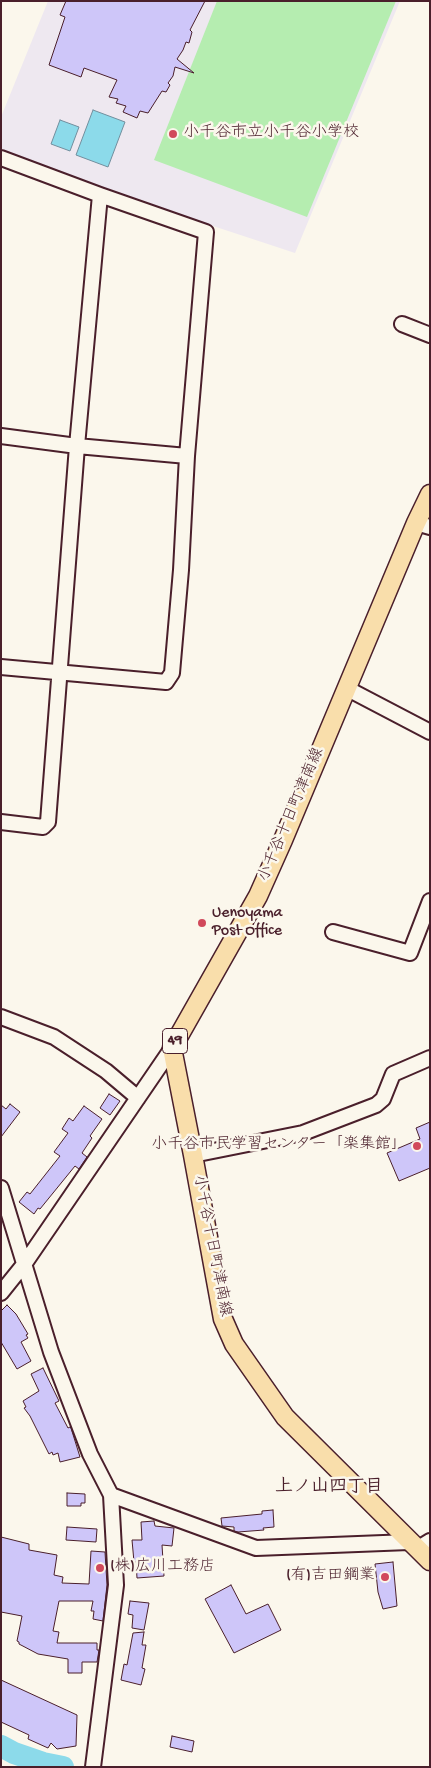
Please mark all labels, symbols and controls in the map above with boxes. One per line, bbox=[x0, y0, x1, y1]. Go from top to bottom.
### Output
place label: 小千谷市立小千谷小学校 bbox=[183, 124, 359, 144]
marker: 小千谷市立小千谷小学校 bbox=[167, 128, 179, 140]
street label: 小千谷十日町津南線 bbox=[255, 745, 329, 885]
place label: Uenoyama Post Office bbox=[212, 904, 282, 942]
marker: Uenoyama Post Office bbox=[196, 917, 208, 929]
road number: 49 bbox=[162, 1028, 188, 1054]
place label: 小千谷市民学習センター「楽集館」 bbox=[151, 1136, 407, 1156]
marker: 小千谷市民学習センター「楽集館」 bbox=[411, 1140, 423, 1152]
street label: 小千谷十日町津南線 bbox=[188, 1173, 234, 1319]
district label: 上ノ山四丁目 bbox=[275, 1477, 383, 1499]
place label: (株)広川工務店 bbox=[110, 1558, 215, 1578]
marker: (株)広川工務店 bbox=[94, 1562, 106, 1574]
place label: (有)吉田鋼業 bbox=[286, 1567, 375, 1587]
marker: (有)吉田鋼業 bbox=[379, 1571, 391, 1583]

